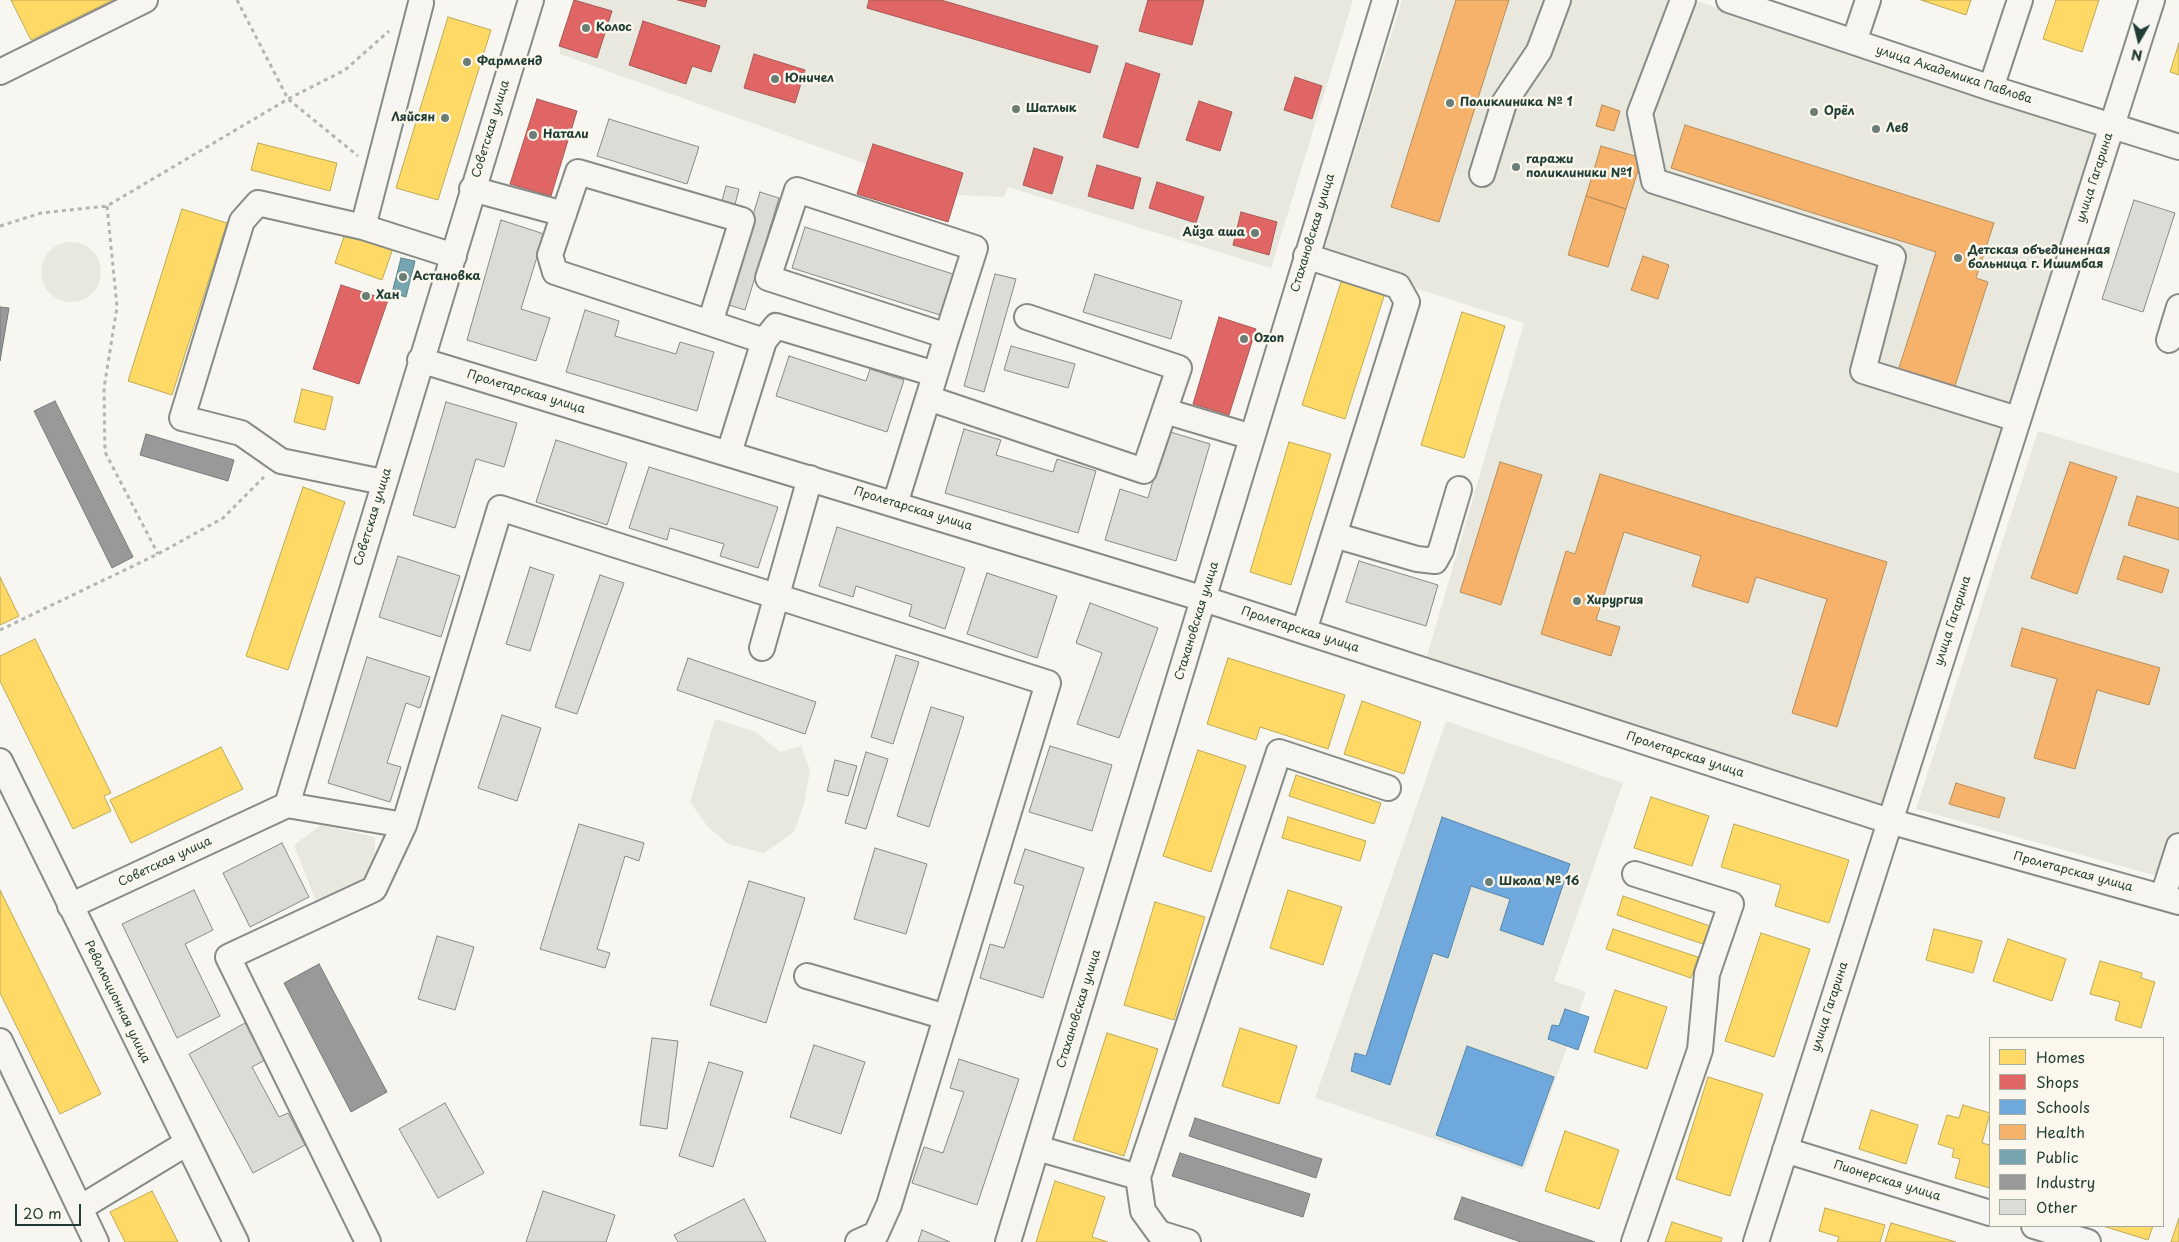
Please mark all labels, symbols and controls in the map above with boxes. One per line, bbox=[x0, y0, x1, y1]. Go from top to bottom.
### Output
north arrow bbox=[2114, 15, 2164, 65]
place label: Колос bbox=[596, 21, 632, 35]
marker: Колос bbox=[580, 22, 592, 34]
street label: улица Академика Павлова bbox=[1874, 43, 2034, 107]
text: N bbox=[2130, 44, 2144, 67]
place label: Фармленд bbox=[477, 55, 542, 69]
marker: Фармленд bbox=[461, 56, 473, 68]
place label: Юничел bbox=[785, 72, 834, 86]
marker: Юничел bbox=[769, 73, 781, 85]
street label: Советская улица bbox=[469, 78, 513, 180]
place label: Поликлиника № 1 bbox=[1460, 96, 1572, 110]
marker: Поликлиника № 1 bbox=[1444, 97, 1456, 109]
place label: Шатлык bbox=[1026, 102, 1076, 116]
marker: Шатлык bbox=[1010, 103, 1022, 115]
place label: Орёл bbox=[1824, 105, 1854, 119]
marker: Орёл bbox=[1808, 106, 1820, 118]
place label: Ляйсян bbox=[391, 111, 435, 125]
marker: Ляйсян bbox=[439, 112, 451, 124]
place label: Лев bbox=[1886, 122, 1908, 136]
marker: Лев bbox=[1870, 123, 1882, 135]
place label: Натали bbox=[543, 128, 589, 142]
marker: Натали bbox=[527, 129, 539, 141]
street label: улица Гагарина bbox=[2074, 131, 2116, 225]
place label: гаражи поликлиники №1 bbox=[1526, 153, 1632, 181]
marker: гаражи поликлиники №1 bbox=[1510, 161, 1522, 173]
street label: Стахановская улица bbox=[1288, 172, 1338, 294]
place label: Айза аша bbox=[1183, 226, 1245, 240]
marker: Айза аша bbox=[1249, 227, 1261, 239]
place label: Детская объединенная больница г. Ишимбая bbox=[1968, 244, 2110, 272]
marker: Детская объединенная больница г. Ишимбая bbox=[1952, 252, 1964, 264]
place label: Астановка bbox=[413, 270, 481, 284]
marker: Астановка bbox=[397, 271, 409, 283]
place label: Хан bbox=[376, 289, 400, 303]
marker: Хан bbox=[360, 290, 372, 302]
place label: Ozon bbox=[1254, 332, 1284, 346]
marker: Ozon bbox=[1238, 333, 1250, 345]
street label: Пролетарская улица bbox=[465, 367, 587, 417]
street label: Советская улица bbox=[351, 466, 395, 568]
street label: Пролетарская улица bbox=[852, 484, 974, 534]
street label: Стахановская улица bbox=[1172, 560, 1222, 682]
street label: улица Гагарина bbox=[1932, 574, 1974, 668]
place label: Хирургия bbox=[1587, 594, 1643, 608]
marker: Хирургия bbox=[1571, 595, 1583, 607]
street label: Пролетарская улица bbox=[1239, 604, 1361, 656]
street label: Пролетарская улица bbox=[1624, 729, 1746, 781]
street label: Советская улица bbox=[116, 834, 214, 890]
street label: Пролетарская улица bbox=[2012, 849, 2134, 895]
place label: Школа № 16 bbox=[1499, 875, 1579, 889]
marker: Школа № 16 bbox=[1483, 876, 1495, 888]
street label: Революционная улица bbox=[81, 938, 153, 1066]
street label: Стахановская улица bbox=[1054, 948, 1104, 1070]
street label: улица Гагарина bbox=[1809, 960, 1851, 1054]
legend bbox=[1989, 1037, 2164, 1227]
text: Homes bbox=[2036, 1045, 2085, 1068]
text: Shops bbox=[2036, 1070, 2079, 1093]
text: Schools bbox=[2036, 1095, 2090, 1118]
text: Health bbox=[2036, 1120, 2085, 1143]
text: Public bbox=[2036, 1145, 2079, 1168]
street label: Пионерская улица bbox=[1832, 1158, 1942, 1204]
text: Industry bbox=[2036, 1170, 2095, 1193]
scale bar bbox=[18, 1194, 84, 1226]
text: Other bbox=[2036, 1195, 2077, 1218]
text: 20 m bbox=[23, 1201, 62, 1224]

